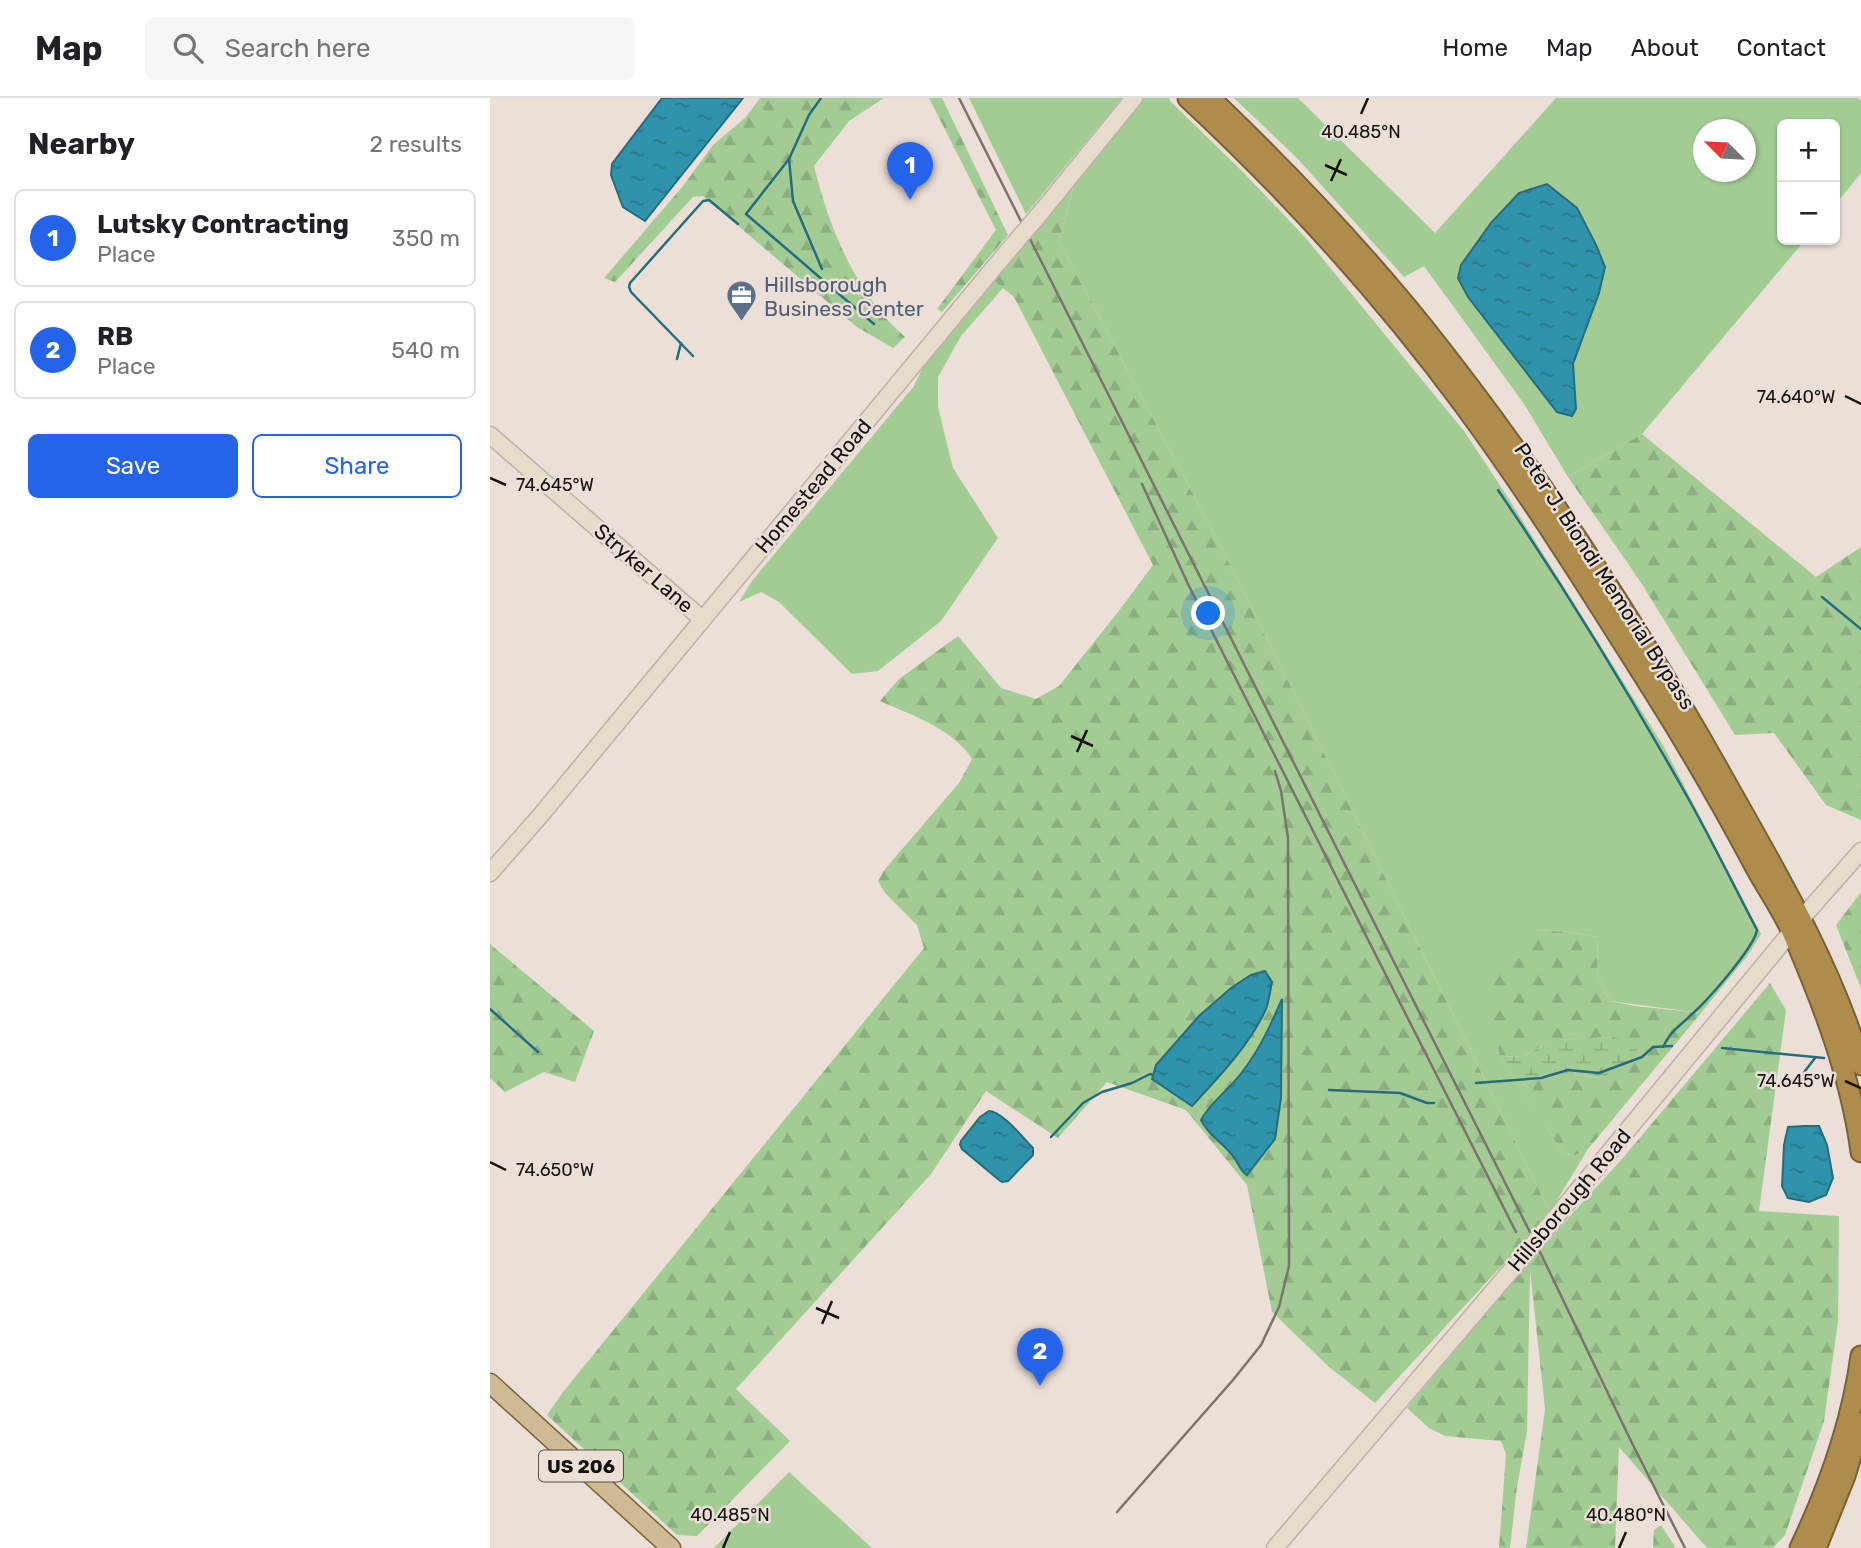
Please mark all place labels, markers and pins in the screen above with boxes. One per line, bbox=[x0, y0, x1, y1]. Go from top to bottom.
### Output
pin: 1 bbox=[887, 142, 933, 200]
place label: Hillsborough Business Center bbox=[764, 272, 924, 321]
office icon: Hillsborough Business Center bbox=[724, 279, 758, 323]
pin: 2 bbox=[1017, 1328, 1063, 1386]

